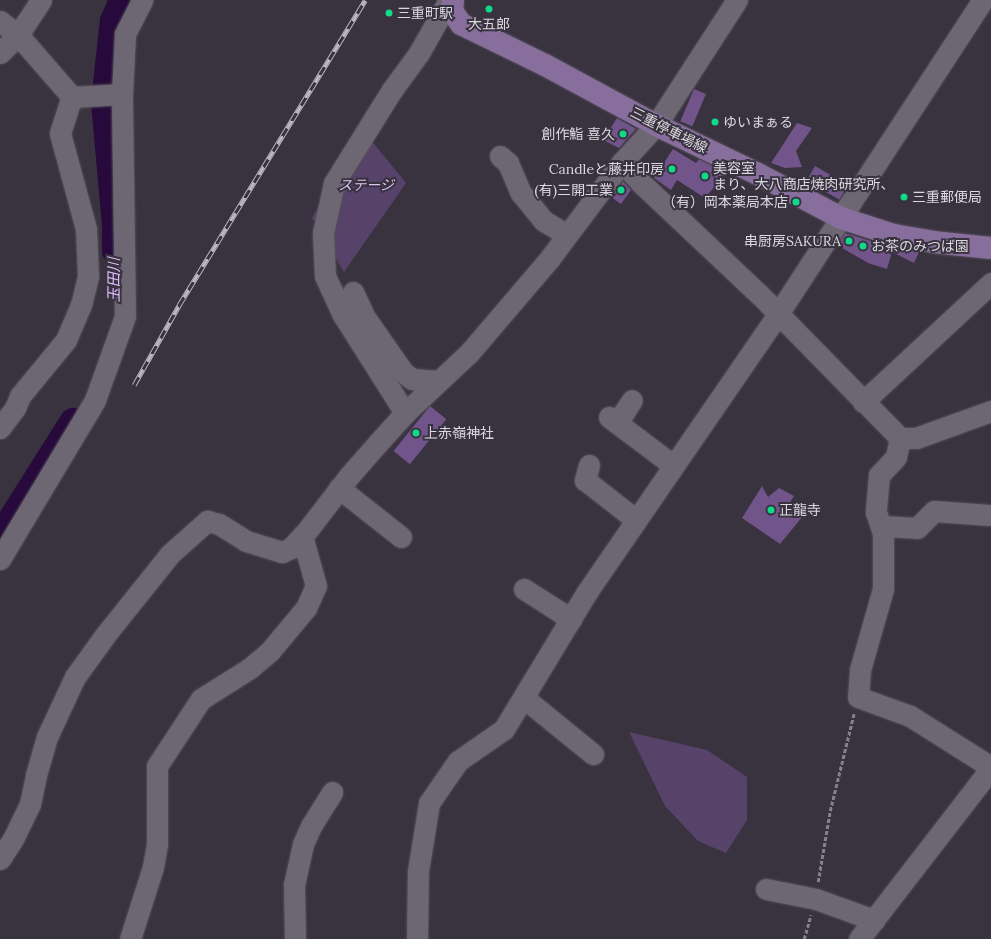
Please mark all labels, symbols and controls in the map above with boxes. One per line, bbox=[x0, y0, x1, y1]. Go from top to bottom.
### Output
marker: 大五郎 bbox=[484, 4, 494, 14]
place label: 三重町駅 bbox=[397, 5, 453, 21]
marker: 三重町駅 bbox=[384, 8, 394, 18]
place label: 大五郎 bbox=[468, 16, 510, 32]
street label: 三重停車場線 bbox=[628, 103, 710, 157]
place label: ゆいまぁる bbox=[723, 114, 793, 130]
marker: ゆいまぁる bbox=[710, 117, 720, 127]
place label: 創作鮨 喜久 bbox=[541, 126, 615, 142]
marker: 創作鮨 喜久 bbox=[618, 129, 628, 139]
place label: 美容室 まり、大八商店焼肉研究所、 bbox=[713, 160, 894, 192]
place label: Candleと藤井印房 bbox=[549, 161, 664, 177]
marker: Candleと藤井印房 bbox=[667, 164, 677, 174]
marker: 美容室 まり、大八商店焼肉研究所、 bbox=[700, 171, 710, 181]
park label: ステージ bbox=[338, 177, 394, 193]
place label: (有)三開工業 bbox=[534, 182, 613, 198]
marker: (有)三開工業 bbox=[616, 185, 626, 195]
place label: 三重郵便局 bbox=[912, 189, 982, 205]
marker: 三重郵便局 bbox=[899, 192, 909, 202]
place label: （有）岡本薬局本店 bbox=[662, 194, 788, 210]
marker: （有）岡本薬局本店 bbox=[791, 197, 801, 207]
place label: 串厨房SAKURA bbox=[744, 233, 841, 249]
marker: 串厨房SAKURA bbox=[844, 236, 854, 246]
place label: お茶のみつば園 bbox=[871, 238, 969, 254]
marker: お茶のみつば園 bbox=[858, 241, 868, 251]
water label: 玉田川 bbox=[105, 258, 123, 302]
place label: 上赤嶺神社 bbox=[424, 425, 494, 441]
marker: 上赤嶺神社 bbox=[411, 428, 421, 438]
place label: 正龍寺 bbox=[779, 502, 821, 518]
marker: 正龍寺 bbox=[766, 505, 776, 515]

